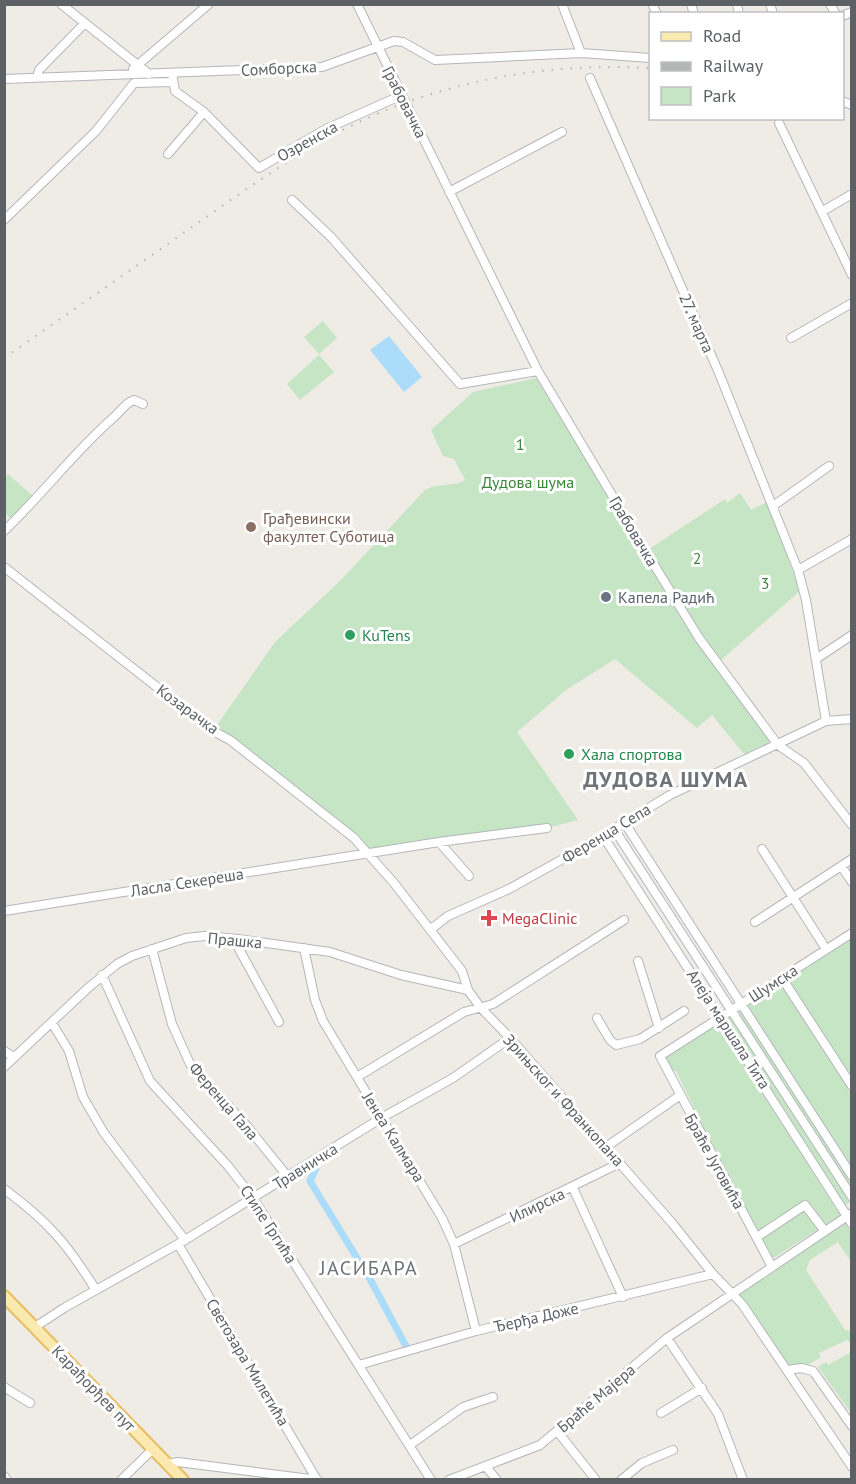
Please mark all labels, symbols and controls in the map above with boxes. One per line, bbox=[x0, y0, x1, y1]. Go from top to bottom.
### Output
legend bbox=[649, 12, 844, 120]
text: Road bbox=[703, 24, 741, 47]
text: Railway bbox=[703, 54, 764, 77]
street label: Сомборска bbox=[240, 56, 318, 80]
street label: Грабовачка bbox=[378, 63, 432, 141]
text: Park bbox=[703, 84, 736, 107]
street label: Озренска bbox=[273, 116, 341, 166]
street label: 27. марта bbox=[675, 290, 719, 356]
park label: 1 bbox=[516, 434, 524, 454]
park label: Дудова шума bbox=[482, 472, 574, 492]
street label: Грабовачка bbox=[605, 492, 663, 570]
place label: Грађевински факултет Суботица bbox=[263, 508, 394, 546]
marker: Грађевински факултет Суботица bbox=[244, 520, 258, 534]
park label: 2 bbox=[693, 548, 701, 568]
park label: 3 bbox=[761, 573, 769, 593]
place label: Капела Радић bbox=[618, 587, 715, 607]
marker: Капела Радић bbox=[599, 590, 613, 604]
place label: KuTens bbox=[362, 625, 411, 645]
marker: KuTens bbox=[343, 628, 357, 642]
street label: Козарачка bbox=[153, 680, 223, 738]
place label: Хала спортова bbox=[581, 744, 682, 764]
marker: Хала спортова bbox=[562, 747, 576, 761]
district label: ДУДОВА ШУМА bbox=[583, 765, 749, 793]
street label: Ференца Сепа bbox=[558, 799, 654, 867]
street label: Ласла Секереша bbox=[128, 863, 245, 901]
place label: MegaClinic bbox=[502, 908, 578, 928]
marker: MegaClinic bbox=[480, 909, 498, 927]
street label: Прашка bbox=[207, 928, 263, 952]
street label: Шумска bbox=[745, 960, 801, 1006]
street label: Алеја маршала Тита bbox=[683, 965, 775, 1093]
street label: Зрињског и Франкопана bbox=[499, 1030, 629, 1170]
street label: Ференца Гала bbox=[185, 1058, 263, 1144]
street label: Јенеа Калмара bbox=[358, 1087, 430, 1186]
street label: Браће Југовића bbox=[680, 1110, 750, 1212]
street label: Травничка bbox=[269, 1138, 341, 1194]
street label: Стипе Гргића bbox=[236, 1181, 302, 1267]
street label: Илирска bbox=[506, 1183, 568, 1227]
district label: ЈАСИБАРА bbox=[319, 1255, 418, 1281]
street label: Светозара Милетића bbox=[202, 1295, 294, 1429]
street label: Ђерђа Доже bbox=[492, 1298, 580, 1336]
street label: Карађорђев пут bbox=[48, 1341, 140, 1436]
street label: Браће Мајера bbox=[553, 1359, 639, 1437]

